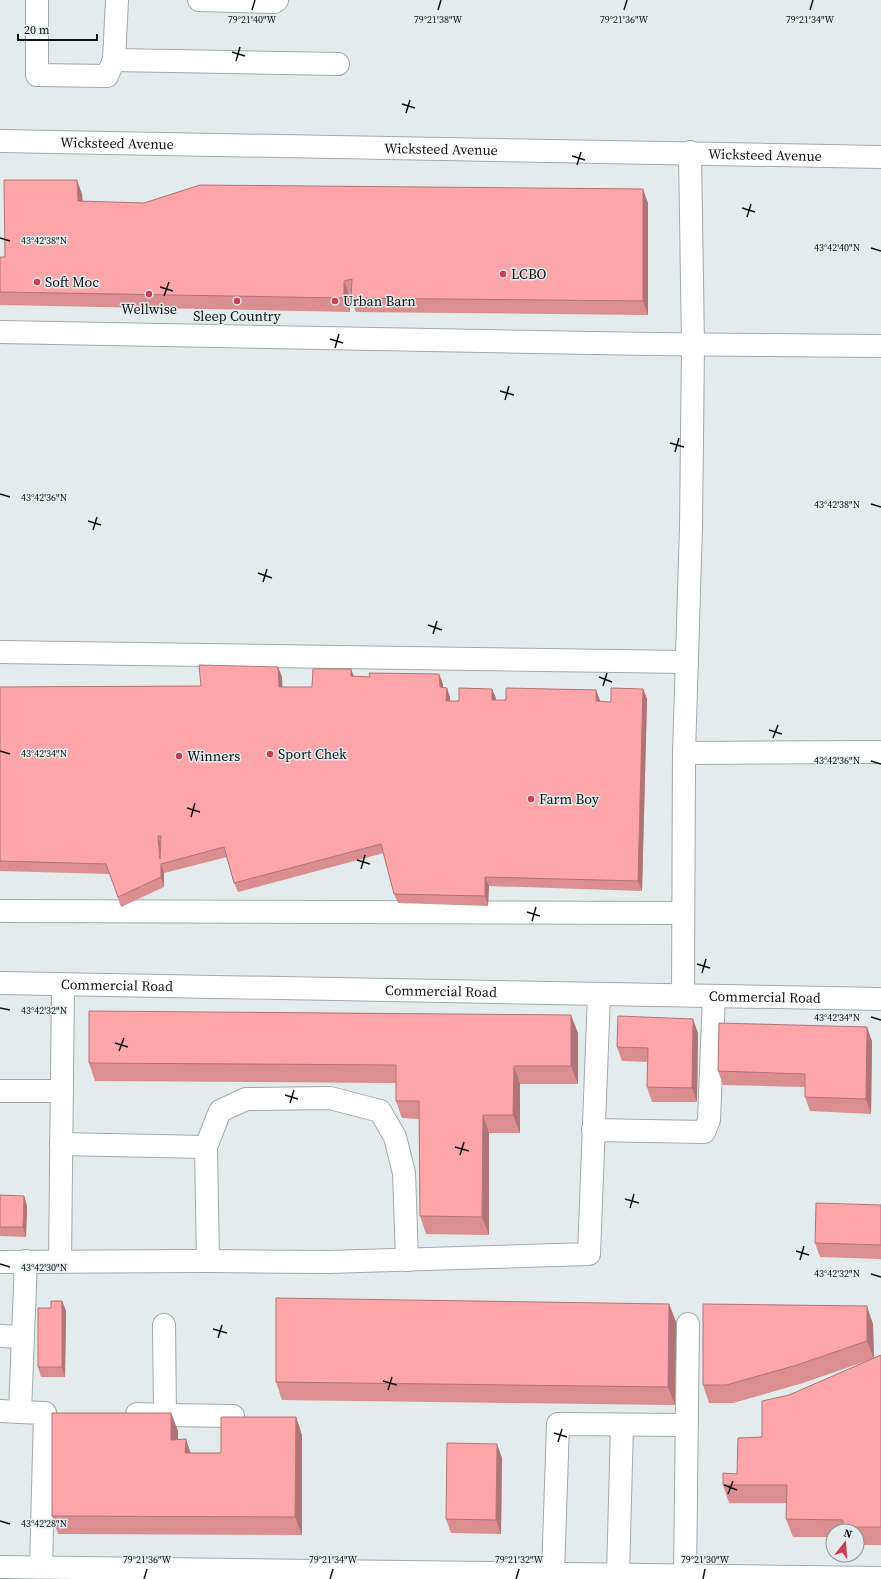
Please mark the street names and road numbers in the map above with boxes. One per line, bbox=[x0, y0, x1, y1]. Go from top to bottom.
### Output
street label: Wicksteed Avenue bbox=[60, 132, 174, 154]
street label: Wicksteed Avenue bbox=[384, 138, 498, 160]
street label: Wicksteed Avenue bbox=[708, 144, 822, 166]
street label: Commercial Road bbox=[61, 974, 173, 996]
street label: Commercial Road bbox=[385, 980, 497, 1002]
street label: Commercial Road bbox=[709, 986, 821, 1008]

